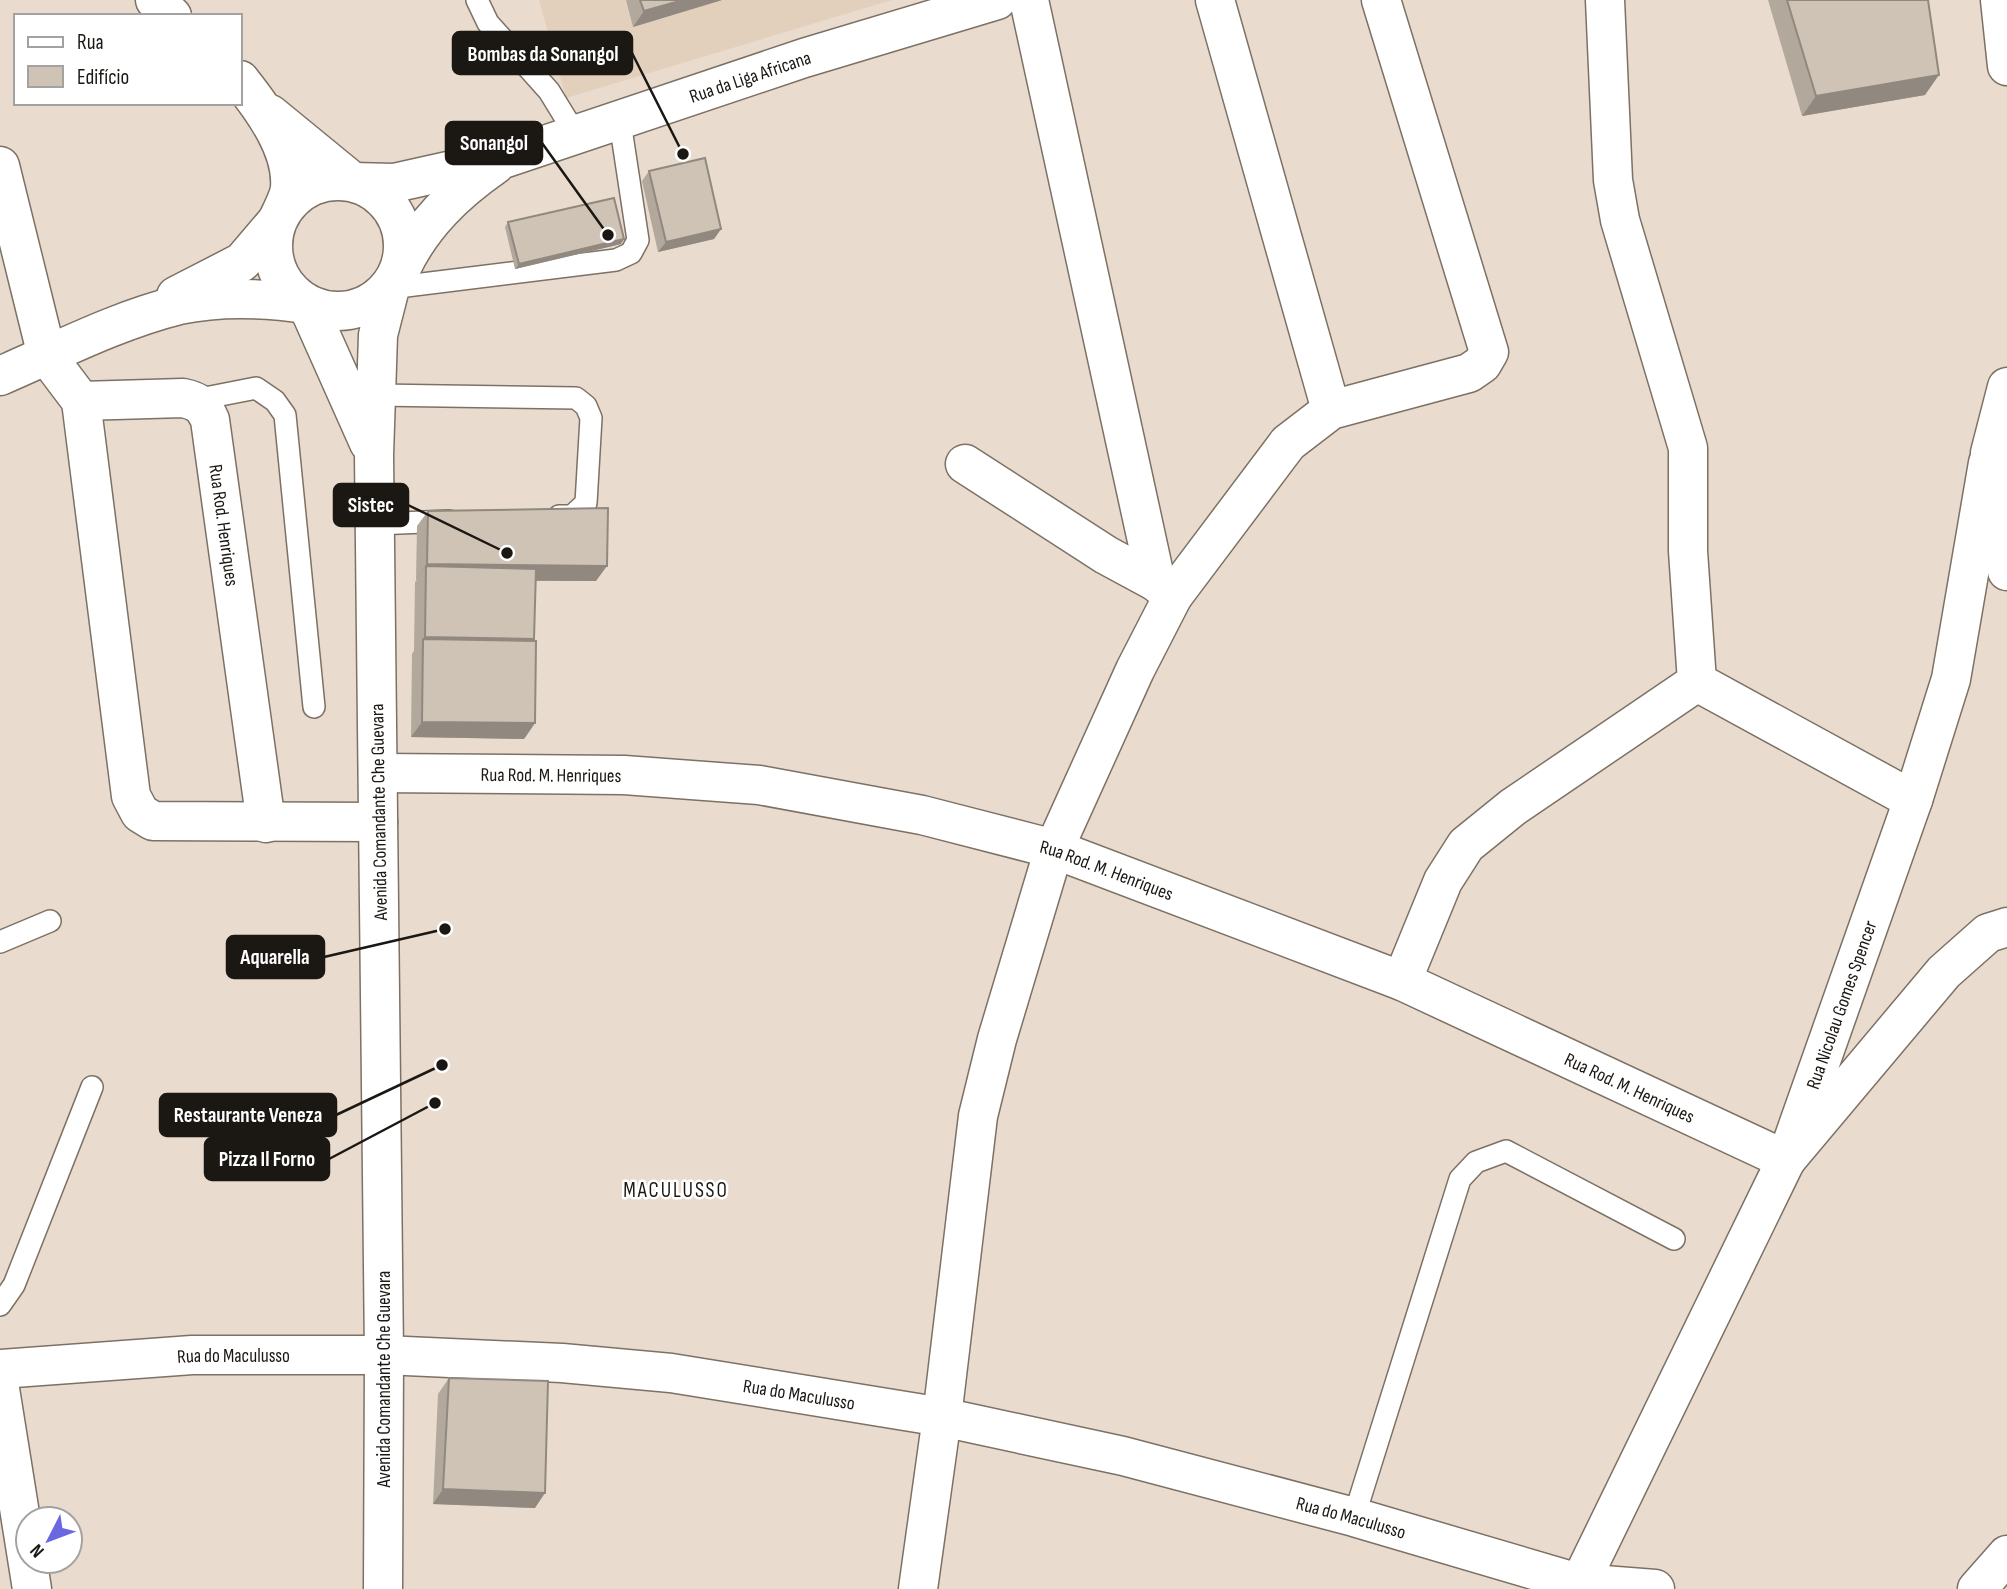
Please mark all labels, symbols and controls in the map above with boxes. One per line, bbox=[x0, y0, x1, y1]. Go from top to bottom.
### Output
legend bbox=[14, 14, 242, 105]
text: Rua bbox=[77, 30, 104, 55]
callout: Bombas da Sonangol bbox=[453, 32, 632, 74]
text: Bombas da Sonangol bbox=[467, 42, 619, 67]
street label: Rua da Liga Africana bbox=[687, 47, 814, 109]
text: Edifício bbox=[77, 65, 129, 90]
callout: Sonangol bbox=[446, 122, 542, 164]
text: Sonangol bbox=[460, 131, 528, 156]
street label: Rua Rod. Henriques bbox=[203, 463, 243, 588]
callout: Sistec bbox=[334, 484, 408, 526]
text: Sistec bbox=[348, 493, 394, 518]
street label: Avenida Comandante Che Guevara bbox=[366, 703, 393, 922]
street label: Rua Rod. M. Henriques bbox=[480, 764, 622, 788]
street label: Rua Rod. M. Henriques bbox=[1037, 836, 1176, 906]
street label: Rua Nicolau Gomes Spencer bbox=[1802, 917, 1883, 1092]
callout: Aquarella bbox=[227, 936, 324, 978]
text: Aquarella bbox=[239, 945, 310, 970]
street label: Rua Rod. M. Henriques bbox=[1561, 1048, 1698, 1129]
callout: Restaurante Veneza bbox=[160, 1094, 336, 1136]
text: Restaurante Veneza bbox=[174, 1103, 322, 1128]
callout: Pizza Il Forno bbox=[205, 1138, 329, 1180]
text: Pizza Il Forno bbox=[219, 1147, 315, 1172]
district label: MACULUSSO bbox=[623, 1178, 729, 1203]
street label: Avenida Comandante Che Guevara bbox=[373, 1271, 396, 1488]
street label: Rua do Maculusso bbox=[176, 1345, 290, 1369]
street label: Rua do Maculusso bbox=[741, 1375, 857, 1416]
street label: Rua do Maculusso bbox=[1293, 1492, 1408, 1545]
north arrow bbox=[14, 1505, 84, 1575]
text: N bbox=[26, 1539, 49, 1562]

